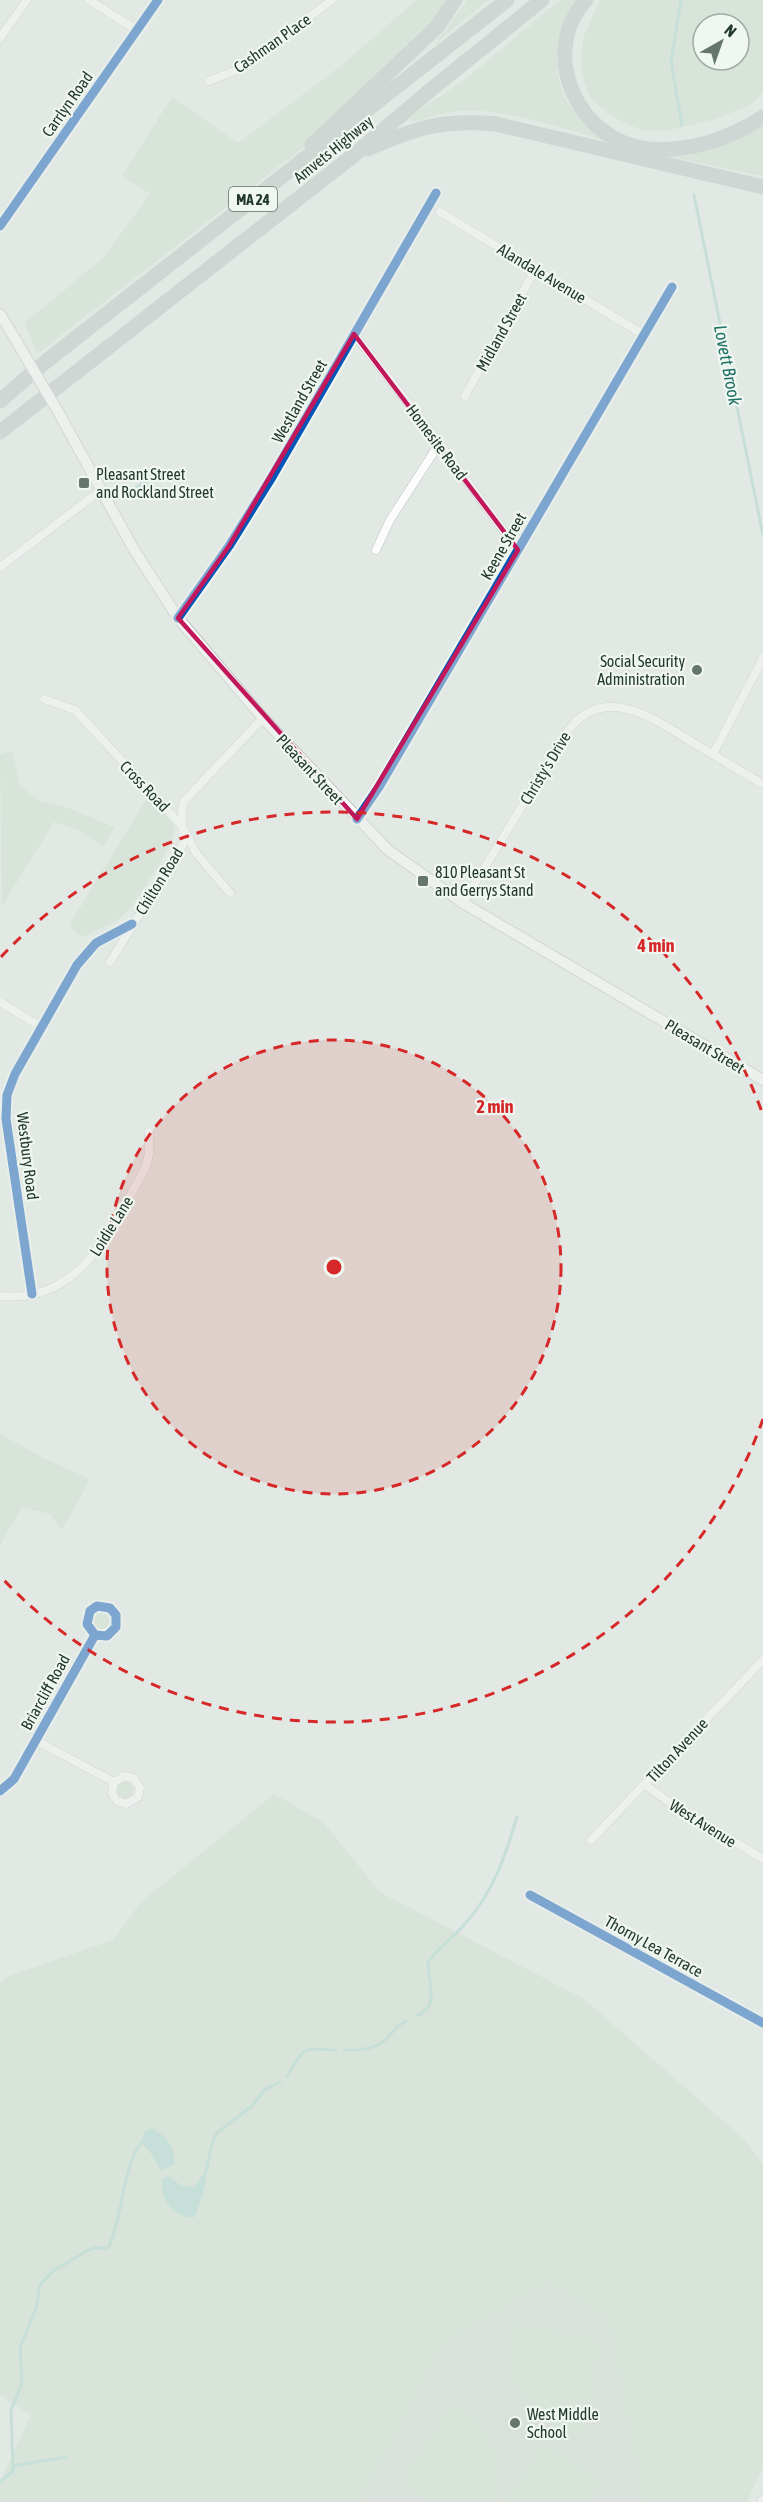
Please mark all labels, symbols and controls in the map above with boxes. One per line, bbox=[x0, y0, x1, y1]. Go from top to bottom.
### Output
street label: Cashman Place bbox=[230, 10, 314, 76]
north arrow bbox=[691, 12, 751, 72]
text: N bbox=[721, 21, 740, 40]
street label: Carrlyn Road bbox=[38, 68, 97, 141]
street label: Amvets Highway bbox=[290, 111, 377, 187]
road number: MA 24 bbox=[229, 187, 277, 211]
street label: Alandale Avenue bbox=[494, 239, 590, 307]
street label: Midland Street bbox=[472, 290, 530, 374]
water label: Lovett Brook bbox=[710, 323, 746, 408]
street label: Westland Street bbox=[268, 356, 330, 446]
street label: Homesite Road bbox=[403, 401, 471, 483]
place label: Pleasant Street and Rockland Street bbox=[96, 465, 214, 501]
marker: Pleasant Street and Rockland Street bbox=[77, 476, 91, 490]
street label: Keene Street bbox=[477, 509, 530, 583]
place label: Social Security Administration bbox=[597, 652, 685, 688]
marker: Social Security Administration bbox=[690, 663, 704, 677]
street label: Christy's Drive bbox=[516, 728, 575, 808]
street label: Pleasant Street bbox=[273, 730, 347, 808]
street label: Cross Road bbox=[116, 757, 174, 815]
street label: Chilton Road bbox=[131, 844, 187, 918]
place label: 810 Pleasant St and Gerrys Stand bbox=[435, 863, 534, 900]
marker: 810 Pleasant St and Gerrys Stand bbox=[416, 874, 430, 888]
text: 4 min bbox=[637, 935, 675, 956]
street label: Pleasant Street bbox=[662, 1015, 748, 1077]
text: 2 min bbox=[477, 1096, 514, 1117]
street label: Westbury Road bbox=[13, 1111, 42, 1201]
street label: Loidie Lane bbox=[86, 1193, 136, 1259]
centre of rings bbox=[324, 1257, 344, 1277]
street label: Briarcliff Road bbox=[17, 1651, 73, 1733]
street label: Tilton Avenue bbox=[643, 1714, 711, 1786]
street label: West Avenue bbox=[666, 1795, 740, 1851]
street label: Thorny Lea Terrace bbox=[601, 1912, 706, 1981]
place label: West Middle School bbox=[527, 2405, 599, 2441]
marker: West Middle School bbox=[508, 2416, 522, 2430]

